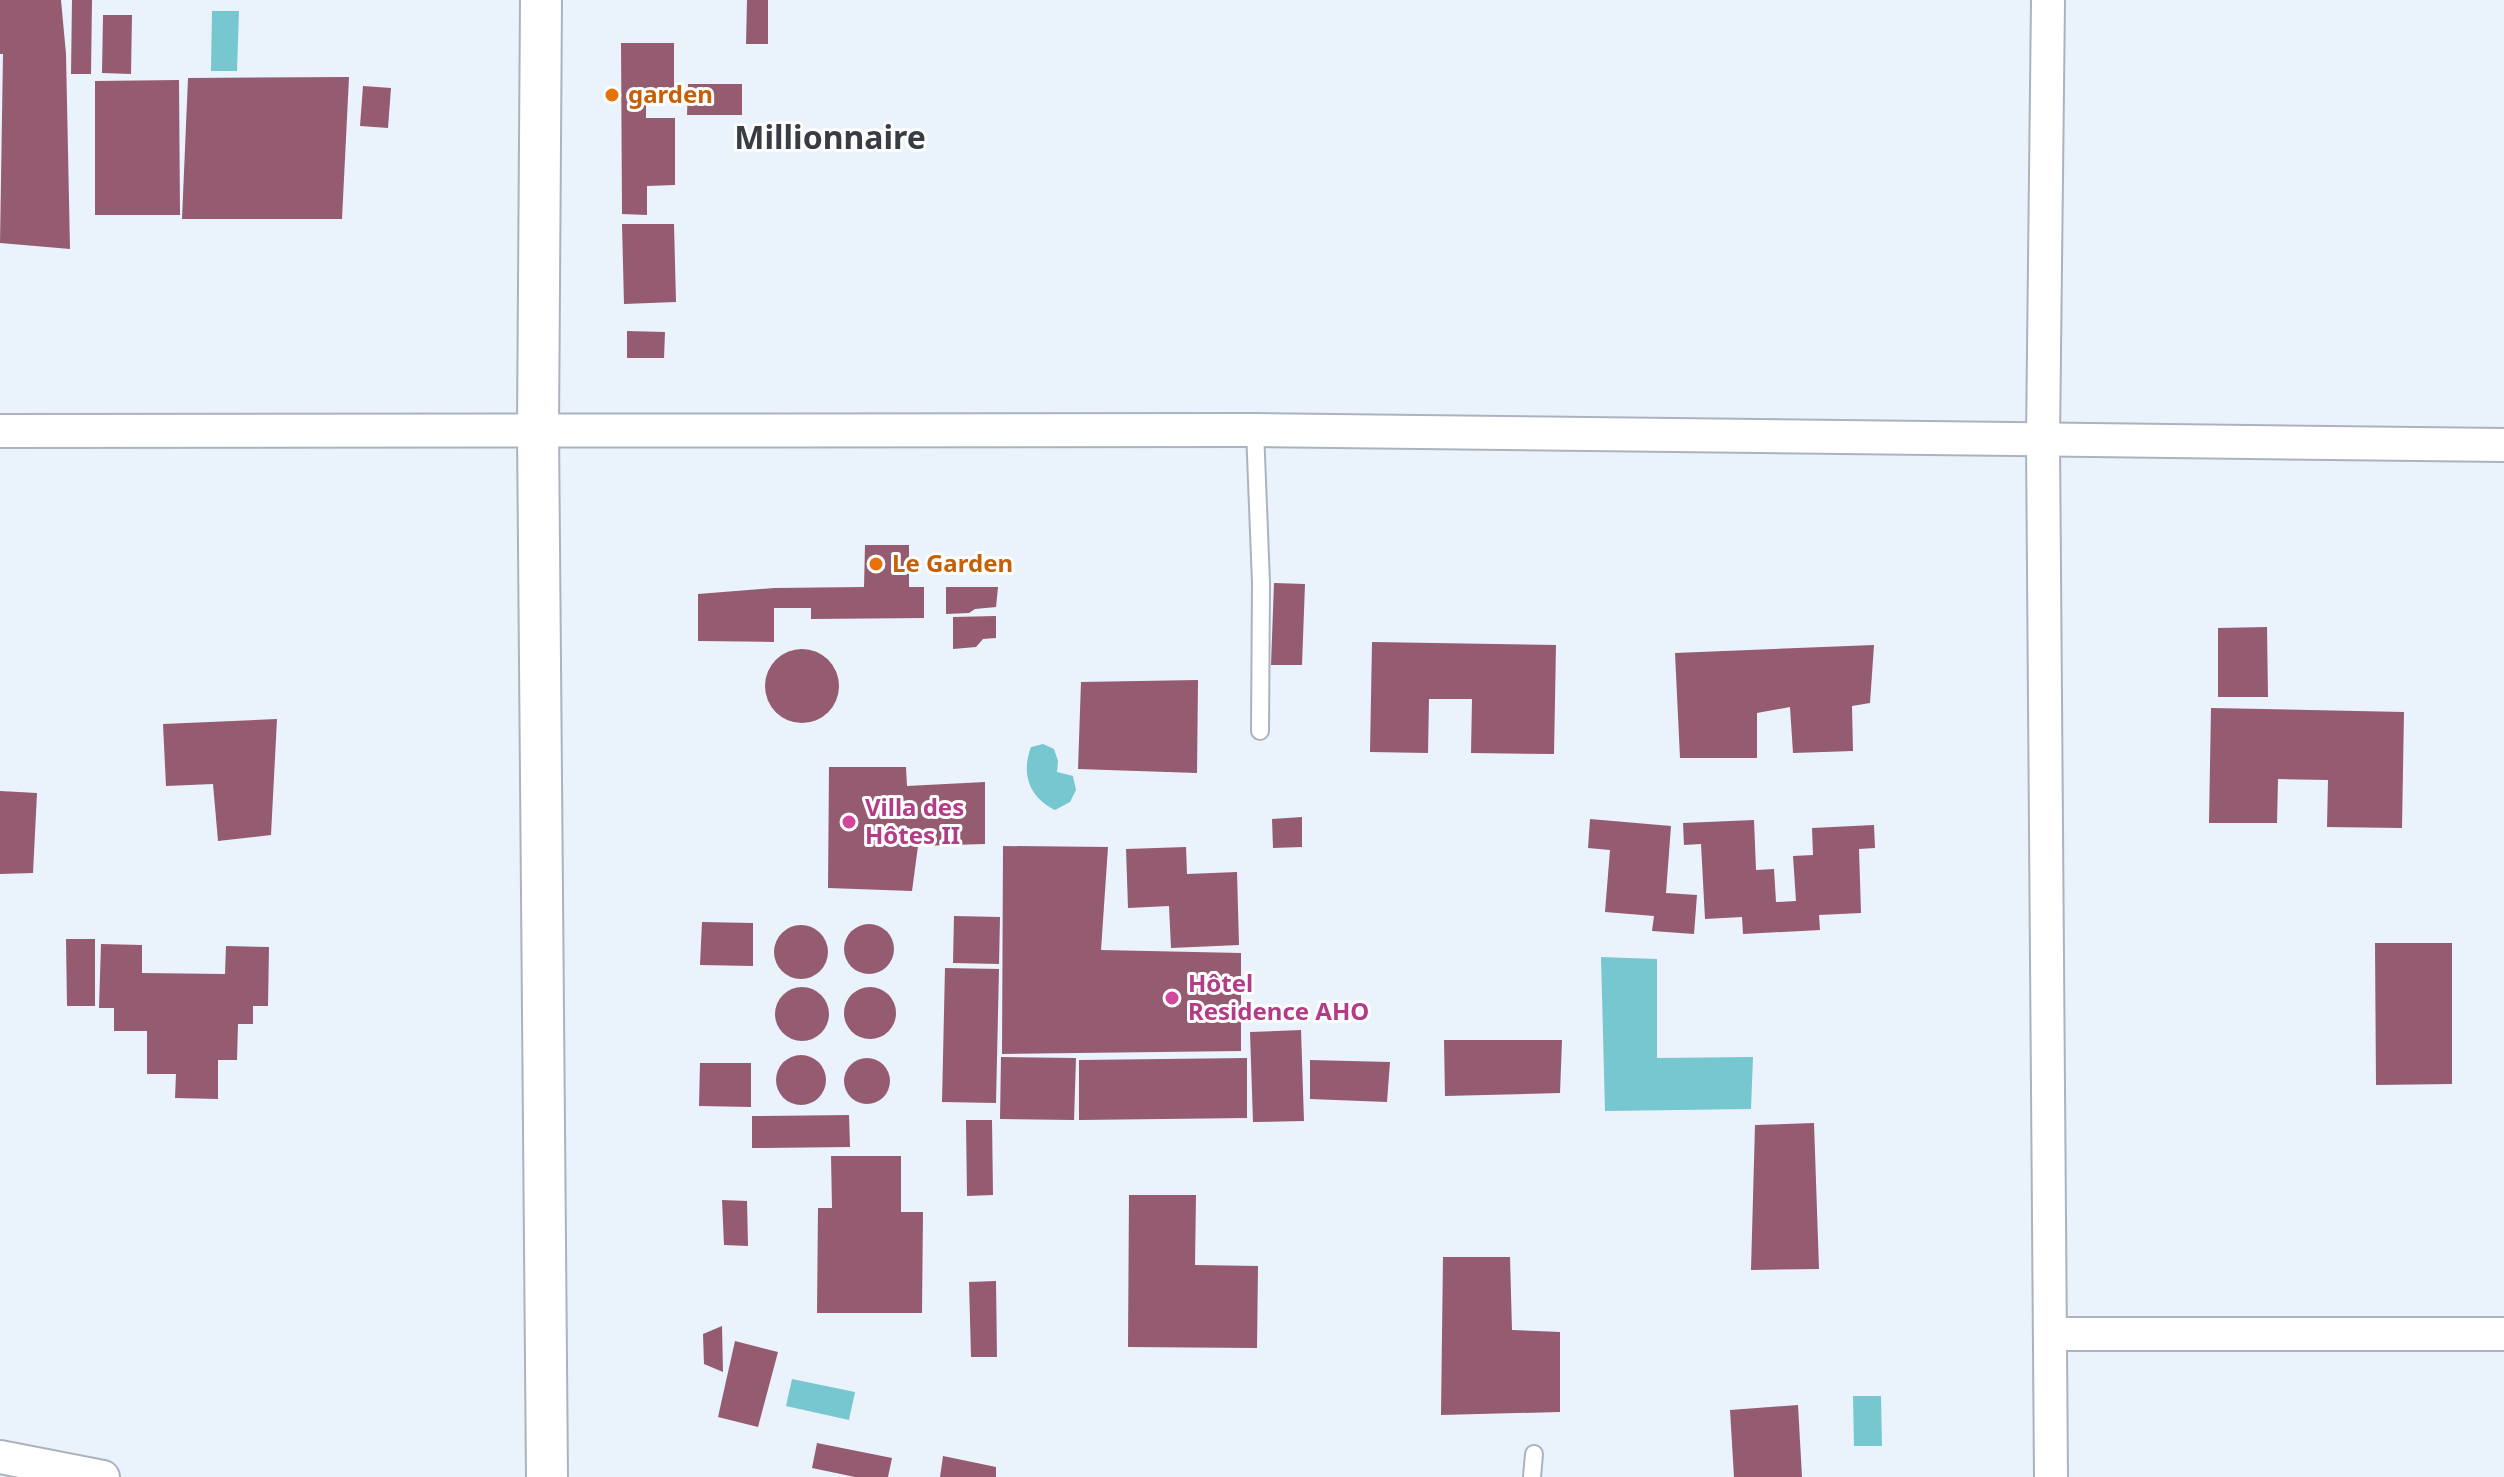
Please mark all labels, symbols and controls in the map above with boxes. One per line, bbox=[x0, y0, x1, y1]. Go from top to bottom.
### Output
place label: garden bbox=[628, 77, 713, 110]
marker: garden bbox=[603, 86, 621, 104]
district label: Millionnaire bbox=[734, 115, 926, 158]
place label: Le Garden bbox=[892, 546, 1013, 579]
marker: Le Garden bbox=[867, 555, 885, 573]
place label: Villa des Hôtes II bbox=[865, 790, 964, 851]
marker: Villa des Hôtes II bbox=[840, 813, 858, 831]
place label: Hôtel Residence AHO bbox=[1188, 966, 1369, 1027]
marker: Hôtel Residence AHO bbox=[1163, 989, 1181, 1007]

